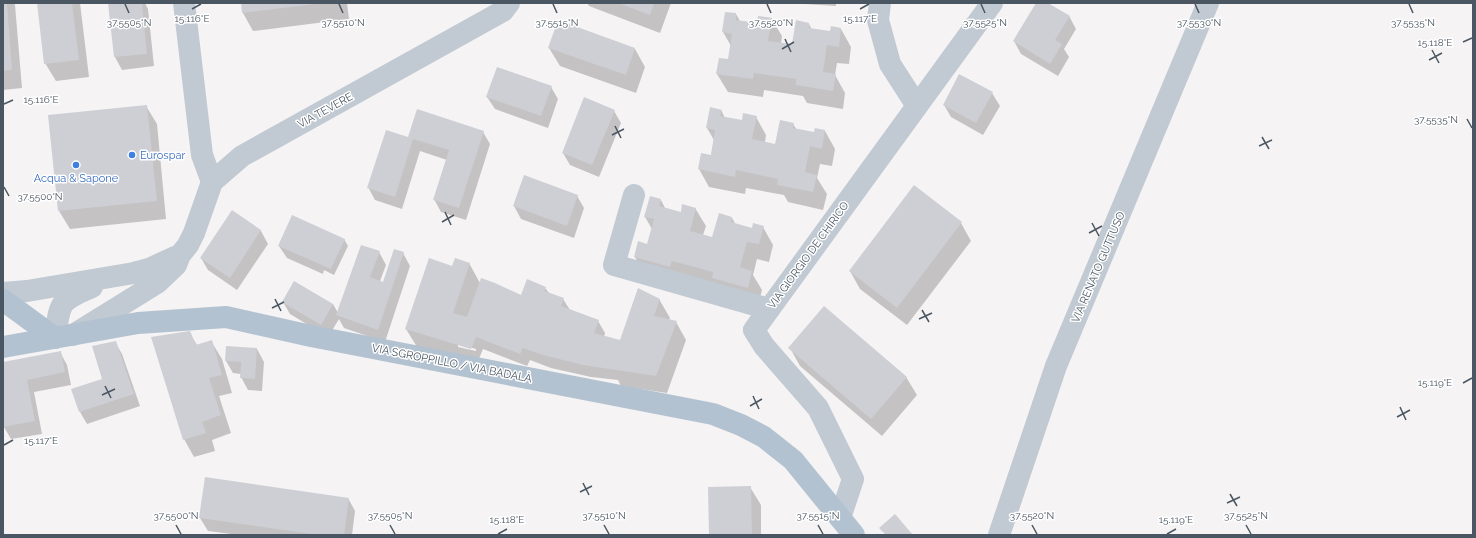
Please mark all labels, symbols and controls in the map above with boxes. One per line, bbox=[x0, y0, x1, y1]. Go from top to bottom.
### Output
text: 15.116°E bbox=[175, 13, 209, 24]
text: 15.117°E bbox=[843, 13, 877, 24]
text: 37.5505°N bbox=[107, 17, 151, 28]
text: 37.5510°N bbox=[321, 17, 365, 28]
text: 37.5515°N bbox=[536, 17, 578, 28]
text: 37.5520°N bbox=[749, 17, 793, 28]
text: 37.5525°N bbox=[963, 17, 1007, 28]
text: 37.5530°N bbox=[1177, 17, 1221, 28]
text: 37.5535°N bbox=[1391, 17, 1435, 28]
text: 15.118°E bbox=[1418, 37, 1452, 48]
street label: VIA TEVERE bbox=[295, 90, 355, 131]
text: 15.116°E bbox=[24, 94, 58, 105]
text: 37.5535°N bbox=[1414, 114, 1458, 125]
place label: Eurospar bbox=[140, 149, 185, 162]
marker: Eurospar bbox=[127, 150, 137, 160]
marker: Acqua & Sapone bbox=[71, 160, 81, 170]
place label: Acqua & Sapone bbox=[34, 172, 119, 185]
text: 37.5500°N bbox=[17, 191, 63, 202]
street label: VIA GIORGIO DE CHIRICO bbox=[765, 199, 852, 311]
street label: VIA RENATO GUTTUSO bbox=[1069, 210, 1128, 325]
street label: VIA SGROPPILLO / VIA BADALÀ bbox=[371, 341, 534, 386]
text: 15.119°E bbox=[1418, 377, 1452, 388]
text: 15.117°E bbox=[24, 435, 58, 446]
text: 37.5500°N bbox=[153, 510, 199, 521]
text: 37.5505°N bbox=[368, 510, 412, 521]
text: 37.5510°N bbox=[582, 510, 626, 521]
text: 37.5515°N bbox=[797, 510, 839, 521]
text: 37.5520°N bbox=[1010, 510, 1054, 521]
text: 37.5525°N bbox=[1224, 510, 1268, 521]
text: 15.118°E bbox=[490, 514, 524, 525]
text: 15.119°E bbox=[1159, 514, 1193, 525]

